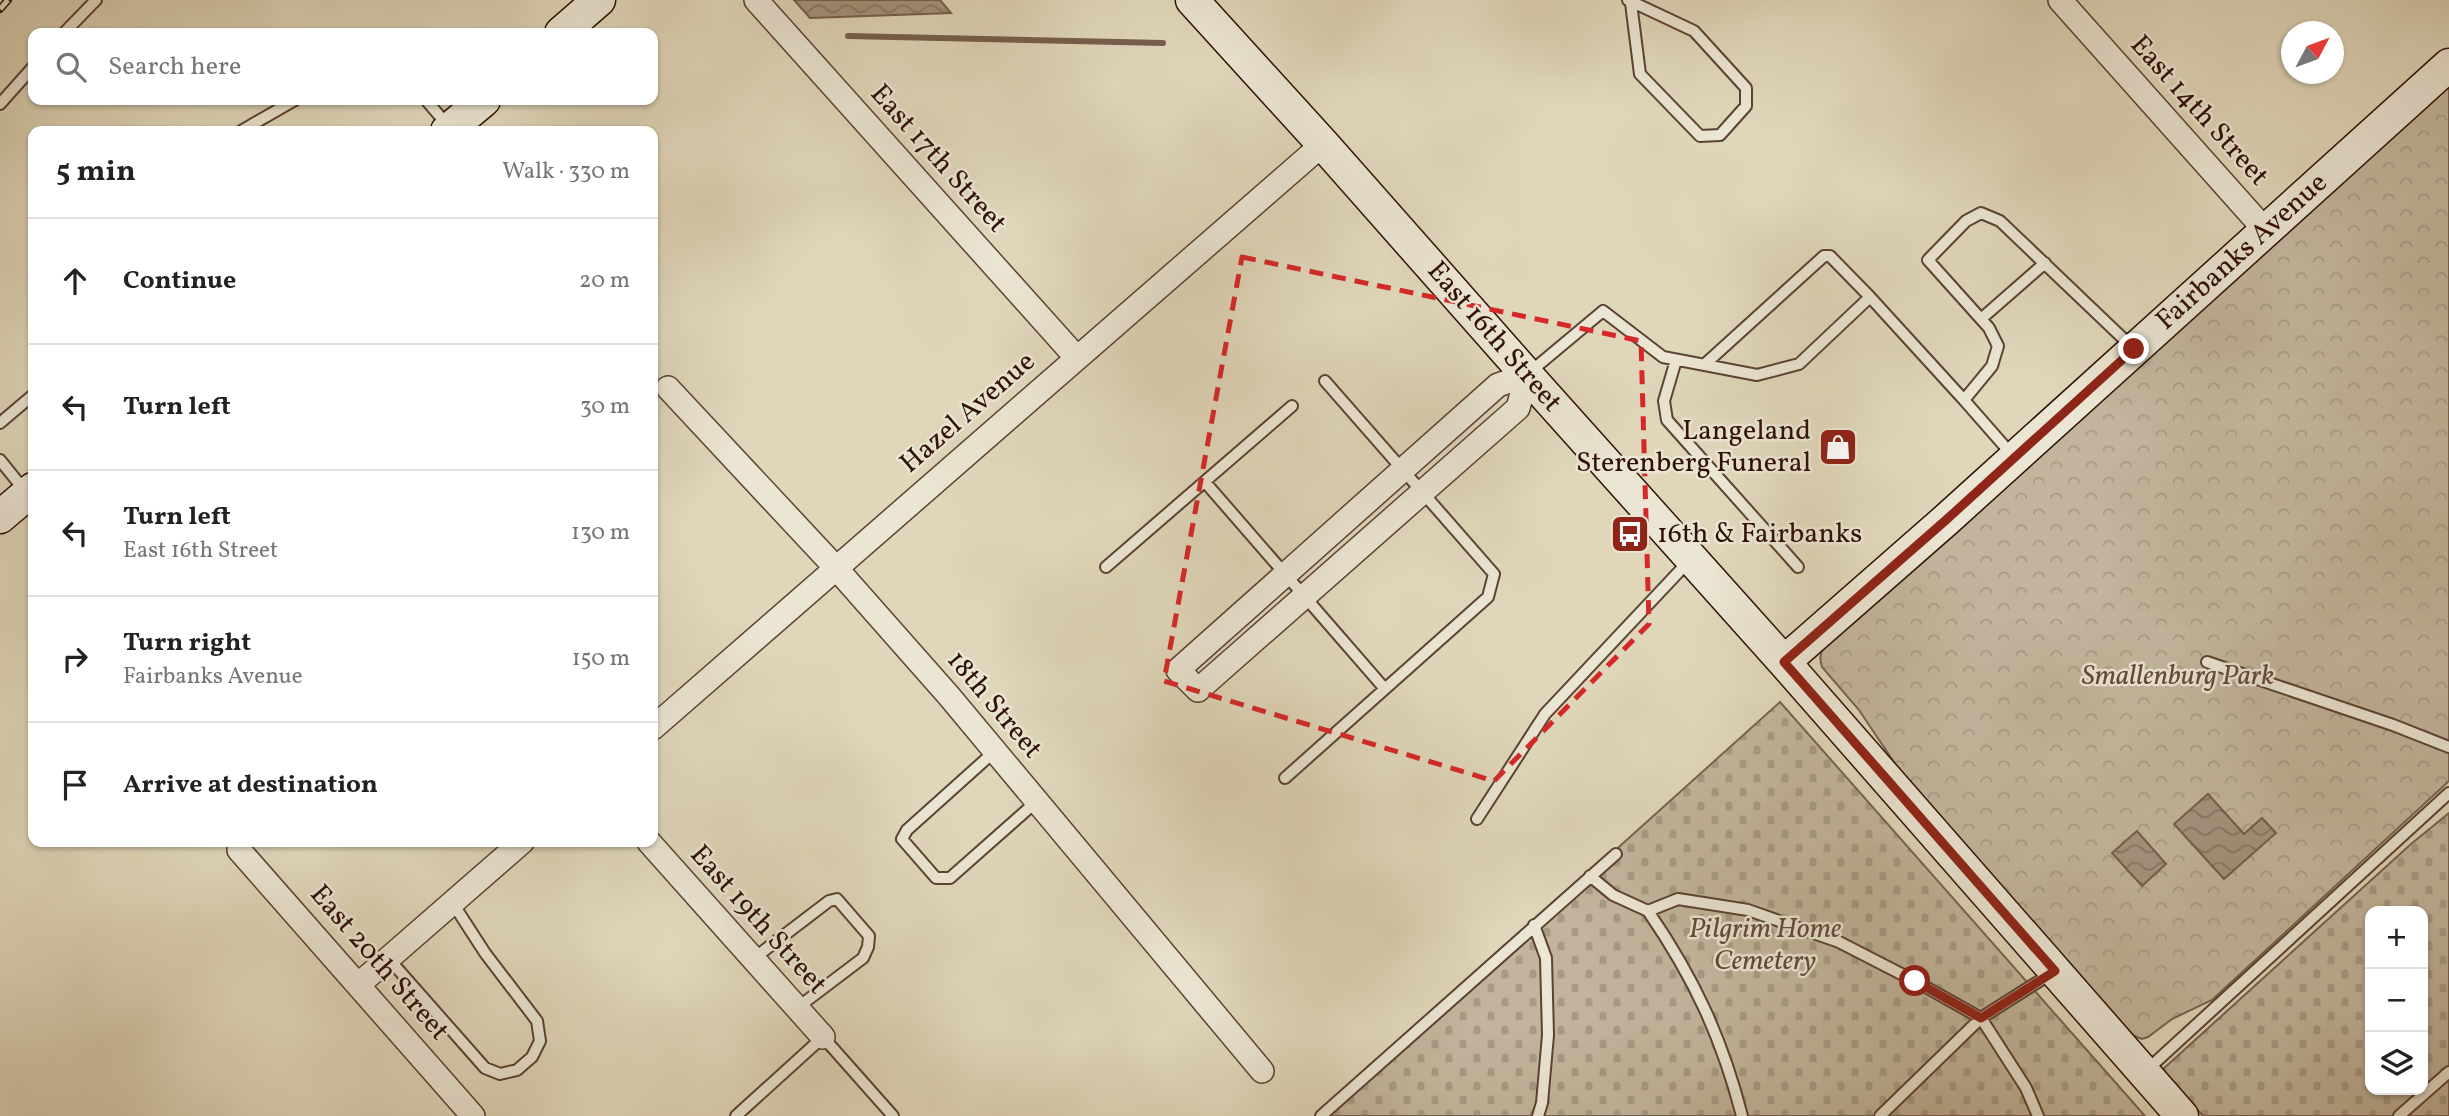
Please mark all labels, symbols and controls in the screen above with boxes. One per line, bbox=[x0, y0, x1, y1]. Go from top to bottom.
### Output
north arrow bbox=[2281, 21, 2344, 84]
street label: East 14th Street bbox=[2121, 27, 2277, 195]
search box bbox=[28, 28, 658, 105]
icon: search bbox=[52, 48, 90, 86]
text: Search here bbox=[108, 49, 241, 85]
street label: East 17th Street bbox=[861, 76, 1015, 242]
text: 5 min bbox=[56, 151, 136, 193]
text: Walk · 330 m bbox=[502, 156, 630, 188]
street label: Fairbanks Avenue bbox=[2148, 164, 2336, 340]
street label: East 16th Street bbox=[1417, 253, 1571, 421]
icon: ahead bbox=[56, 262, 94, 300]
text: Continue bbox=[123, 263, 236, 299]
text: 20 m bbox=[579, 265, 630, 297]
route end bbox=[2118, 333, 2149, 364]
street label: Hazel Avenue bbox=[892, 343, 1044, 483]
icon: left bbox=[56, 388, 94, 426]
text: Turn left bbox=[123, 389, 231, 425]
text: 30 m bbox=[580, 391, 630, 423]
place label: Langeland Sterenberg Funeral bbox=[1576, 412, 1811, 483]
shop icon: Langeland Sterenberg Funeral bbox=[1817, 426, 1859, 468]
text: Turn left bbox=[123, 499, 231, 535]
bus stop icon: 16th & Fairbanks bbox=[1609, 513, 1651, 555]
icon: left bbox=[56, 514, 94, 552]
place label: 16th & Fairbanks bbox=[1657, 515, 1862, 554]
text: 130 m bbox=[571, 517, 630, 549]
text: East 16th Street bbox=[123, 535, 278, 567]
text: Turn right bbox=[123, 625, 251, 661]
icon: right bbox=[56, 640, 94, 678]
street label: 18th Street bbox=[937, 642, 1051, 768]
text: 150 m bbox=[572, 643, 630, 675]
park label: Smallenburg Park bbox=[2082, 657, 2274, 696]
text: Fairbanks Avenue bbox=[123, 661, 303, 693]
icon: arrive bbox=[56, 766, 94, 804]
text: Arrive at destination bbox=[123, 767, 378, 803]
street label: East 19th Street bbox=[680, 837, 836, 1003]
street label: East 20th Street bbox=[300, 877, 458, 1049]
map controls bbox=[2365, 906, 2428, 1095]
button: + bbox=[2365, 906, 2428, 969]
park label: Pilgrim Home Cemetery bbox=[1689, 910, 1841, 981]
route start bbox=[1899, 965, 1930, 996]
button: − bbox=[2365, 969, 2428, 1032]
button: layers bbox=[2365, 1032, 2428, 1095]

